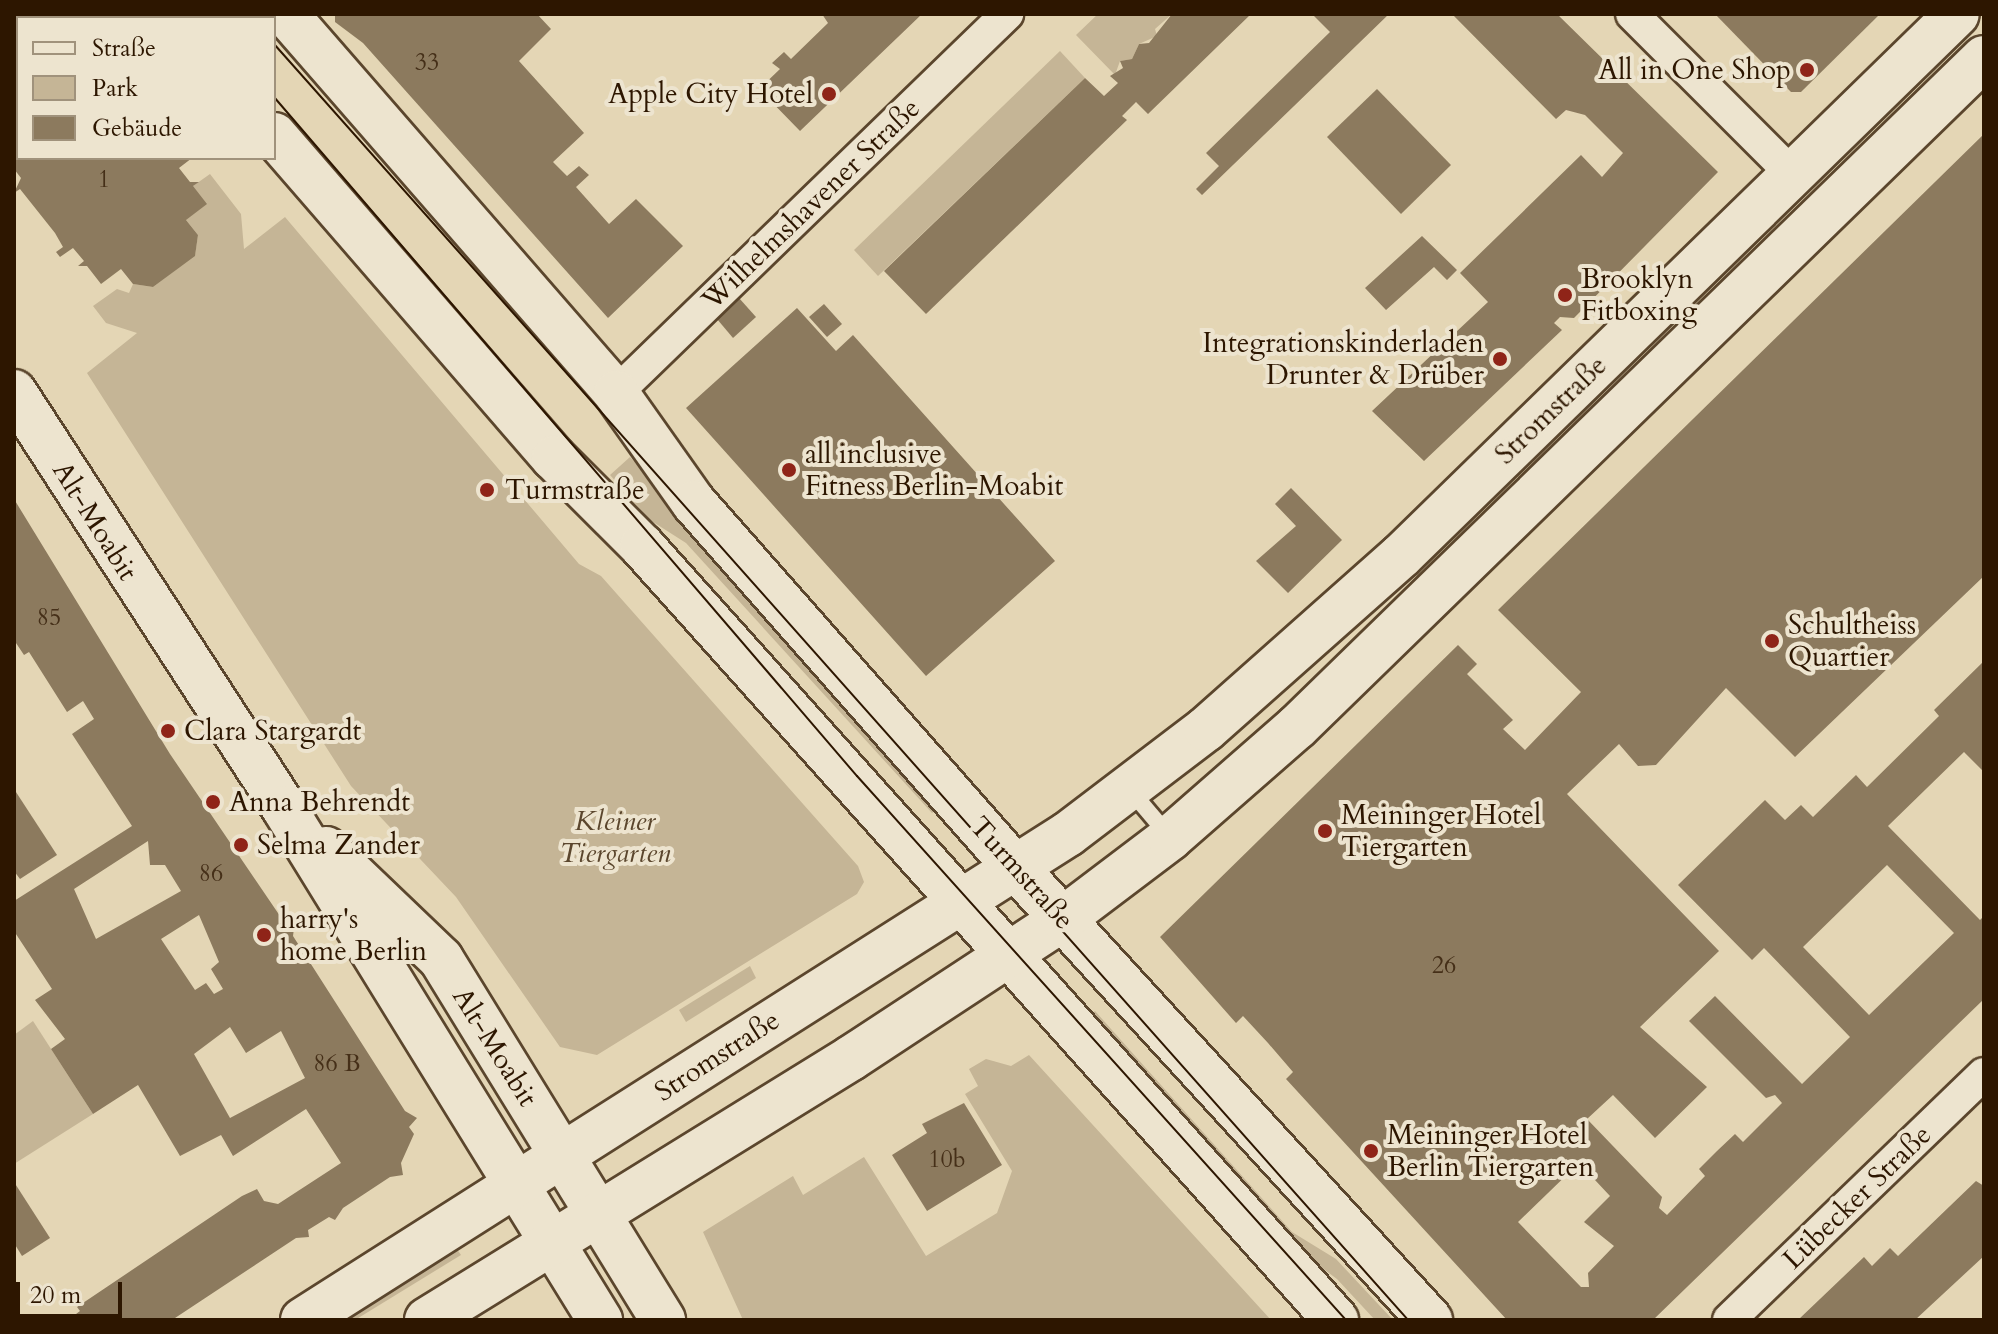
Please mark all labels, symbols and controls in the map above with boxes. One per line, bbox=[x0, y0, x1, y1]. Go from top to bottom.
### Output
legend bbox=[16, 16, 276, 160]
text: Straße bbox=[92, 32, 156, 65]
house number: 33 bbox=[415, 49, 439, 77]
place label: All in One Shop bbox=[1598, 53, 1791, 87]
marker: All in One Shop bbox=[1798, 61, 1816, 79]
text: Park bbox=[92, 72, 138, 105]
place label: Apple City Hotel bbox=[608, 77, 813, 111]
marker: Apple City Hotel bbox=[820, 85, 838, 103]
street label: Wilhelmshavener Straße bbox=[695, 91, 927, 317]
text: Gebäude bbox=[92, 112, 182, 145]
house number: 1 bbox=[98, 166, 110, 194]
place label: Brooklyn Fitboxing bbox=[1581, 262, 1697, 328]
marker: Brooklyn Fitboxing bbox=[1556, 286, 1574, 304]
place label: Integrationskinderladen Drunter & Drüber bbox=[1202, 326, 1484, 392]
street label: Stromstraße bbox=[1488, 349, 1614, 471]
marker: Integrationskinderladen Drunter & Drüber bbox=[1491, 350, 1509, 368]
place label: all inclusive Fitness Berlin-Moabit bbox=[805, 437, 1063, 503]
street label: Alt-Moabit bbox=[45, 455, 145, 587]
marker: all inclusive Fitness Berlin-Moabit bbox=[780, 461, 798, 479]
place label: Turmstraße bbox=[505, 473, 645, 507]
marker: Turmstraße bbox=[476, 479, 498, 501]
house number: 85 bbox=[37, 604, 61, 632]
place label: Schultheiss Quartier bbox=[1788, 608, 1916, 674]
marker: Schultheiss Quartier bbox=[1763, 632, 1781, 650]
place label: Clara Stargardt bbox=[184, 714, 361, 748]
marker: Clara Stargardt bbox=[159, 722, 177, 740]
place label: Anna Behrendt bbox=[229, 785, 410, 819]
marker: Anna Behrendt bbox=[204, 793, 222, 811]
place label: Meininger Hotel Tiergarten bbox=[1341, 798, 1541, 864]
park label: Kleiner Tiergarten bbox=[559, 804, 671, 870]
street label: Turmstraße bbox=[963, 810, 1081, 936]
marker: Meininger Hotel Tiergarten bbox=[1316, 822, 1334, 840]
place label: Selma Zander bbox=[257, 828, 420, 862]
marker: Selma Zander bbox=[232, 836, 250, 854]
house number: 86 bbox=[199, 860, 223, 888]
place label: harry's home Berlin bbox=[280, 902, 427, 968]
marker: harry's home Berlin bbox=[255, 926, 273, 944]
house number: 26 bbox=[1432, 952, 1456, 980]
street label: Alt-Moabit bbox=[445, 981, 545, 1113]
street label: Stromstraße bbox=[648, 1003, 786, 1109]
house number: 86 B bbox=[313, 1050, 361, 1078]
place label: Meininger Hotel Berlin Tiergarten bbox=[1387, 1118, 1594, 1184]
street label: Lübecker Straße bbox=[1776, 1118, 1938, 1276]
marker: Meininger Hotel Berlin Tiergarten bbox=[1362, 1142, 1380, 1160]
house number: 10b bbox=[928, 1146, 966, 1174]
scale bar bbox=[20, 1266, 126, 1316]
text: 20 m bbox=[30, 1279, 81, 1312]

